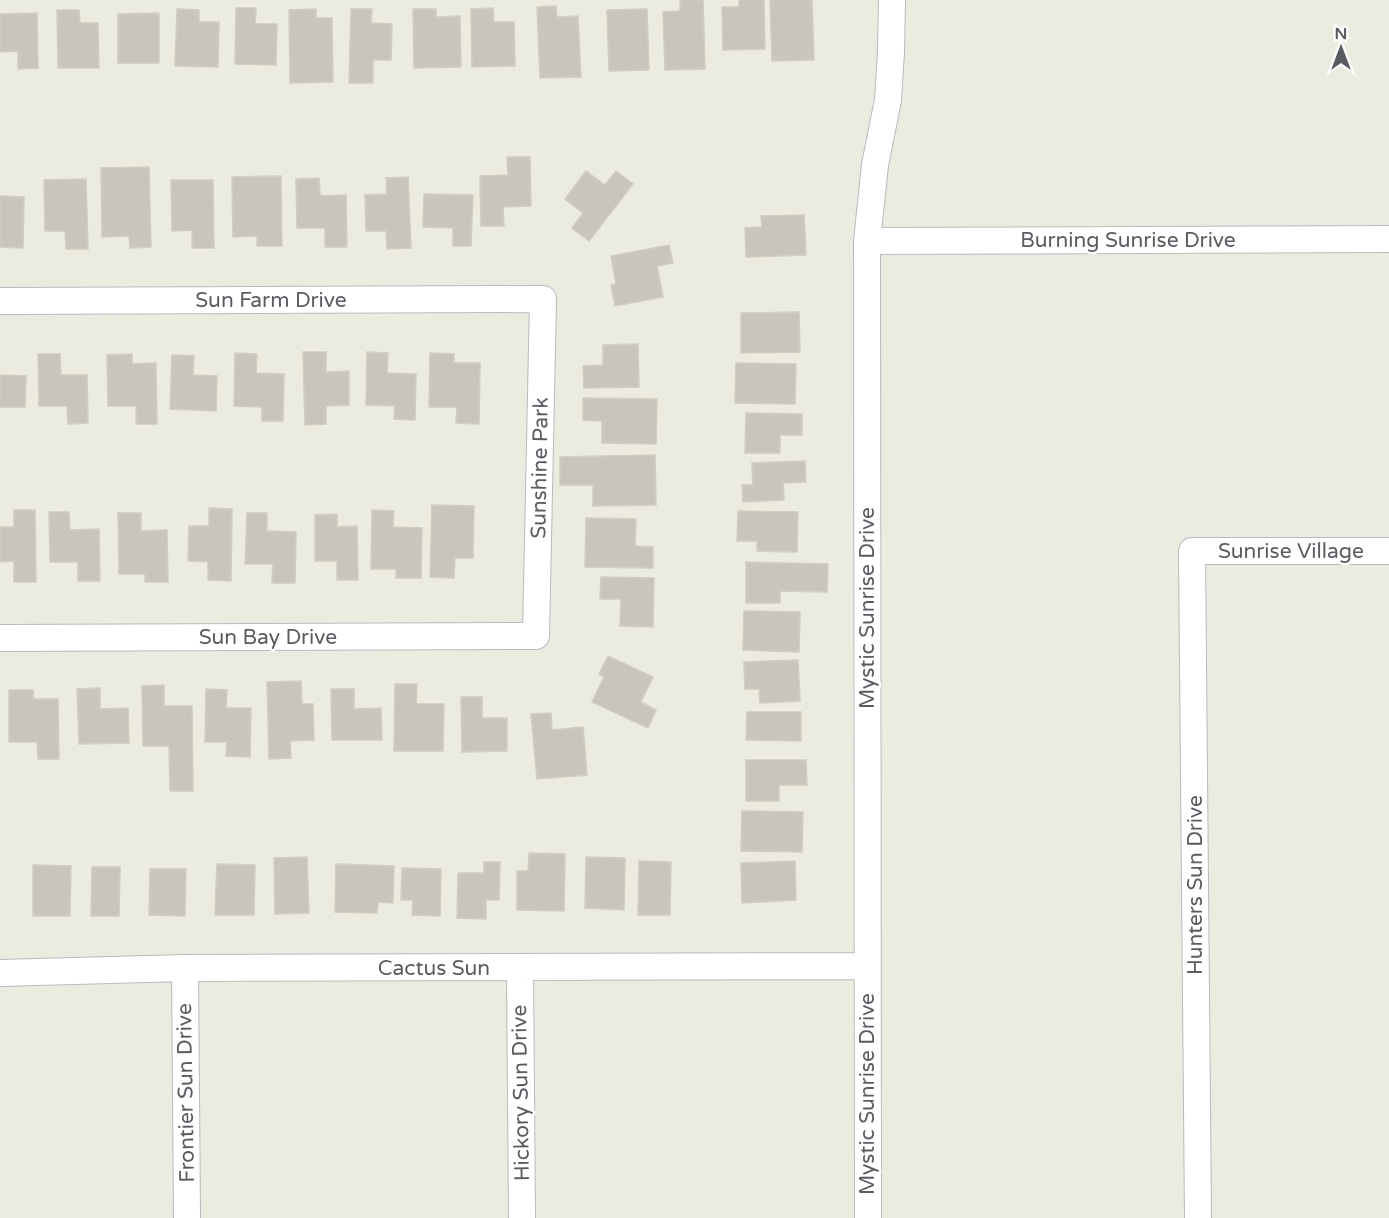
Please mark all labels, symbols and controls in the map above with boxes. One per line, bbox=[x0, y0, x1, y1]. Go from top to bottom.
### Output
north arrow bbox=[1311, 18, 1371, 78]
text: N bbox=[1335, 24, 1347, 44]
street label: Burning Sunrise Drive bbox=[1020, 228, 1236, 253]
street label: Sun Farm Drive bbox=[195, 288, 347, 313]
street label: Sunshine Park bbox=[526, 397, 554, 539]
street label: Mystic Sunrise Drive bbox=[855, 507, 880, 709]
street label: Sunrise Village bbox=[1218, 539, 1364, 564]
street label: Sun Bay Drive bbox=[199, 625, 337, 650]
street label: Hunters Sun Drive bbox=[1183, 795, 1208, 975]
street label: Cactus Sun bbox=[378, 956, 490, 981]
street label: Mystic Sunrise Drive bbox=[855, 993, 880, 1195]
street label: Frontier Sun Drive bbox=[172, 1003, 200, 1183]
street label: Hickory Sun Drive bbox=[507, 1004, 535, 1181]

